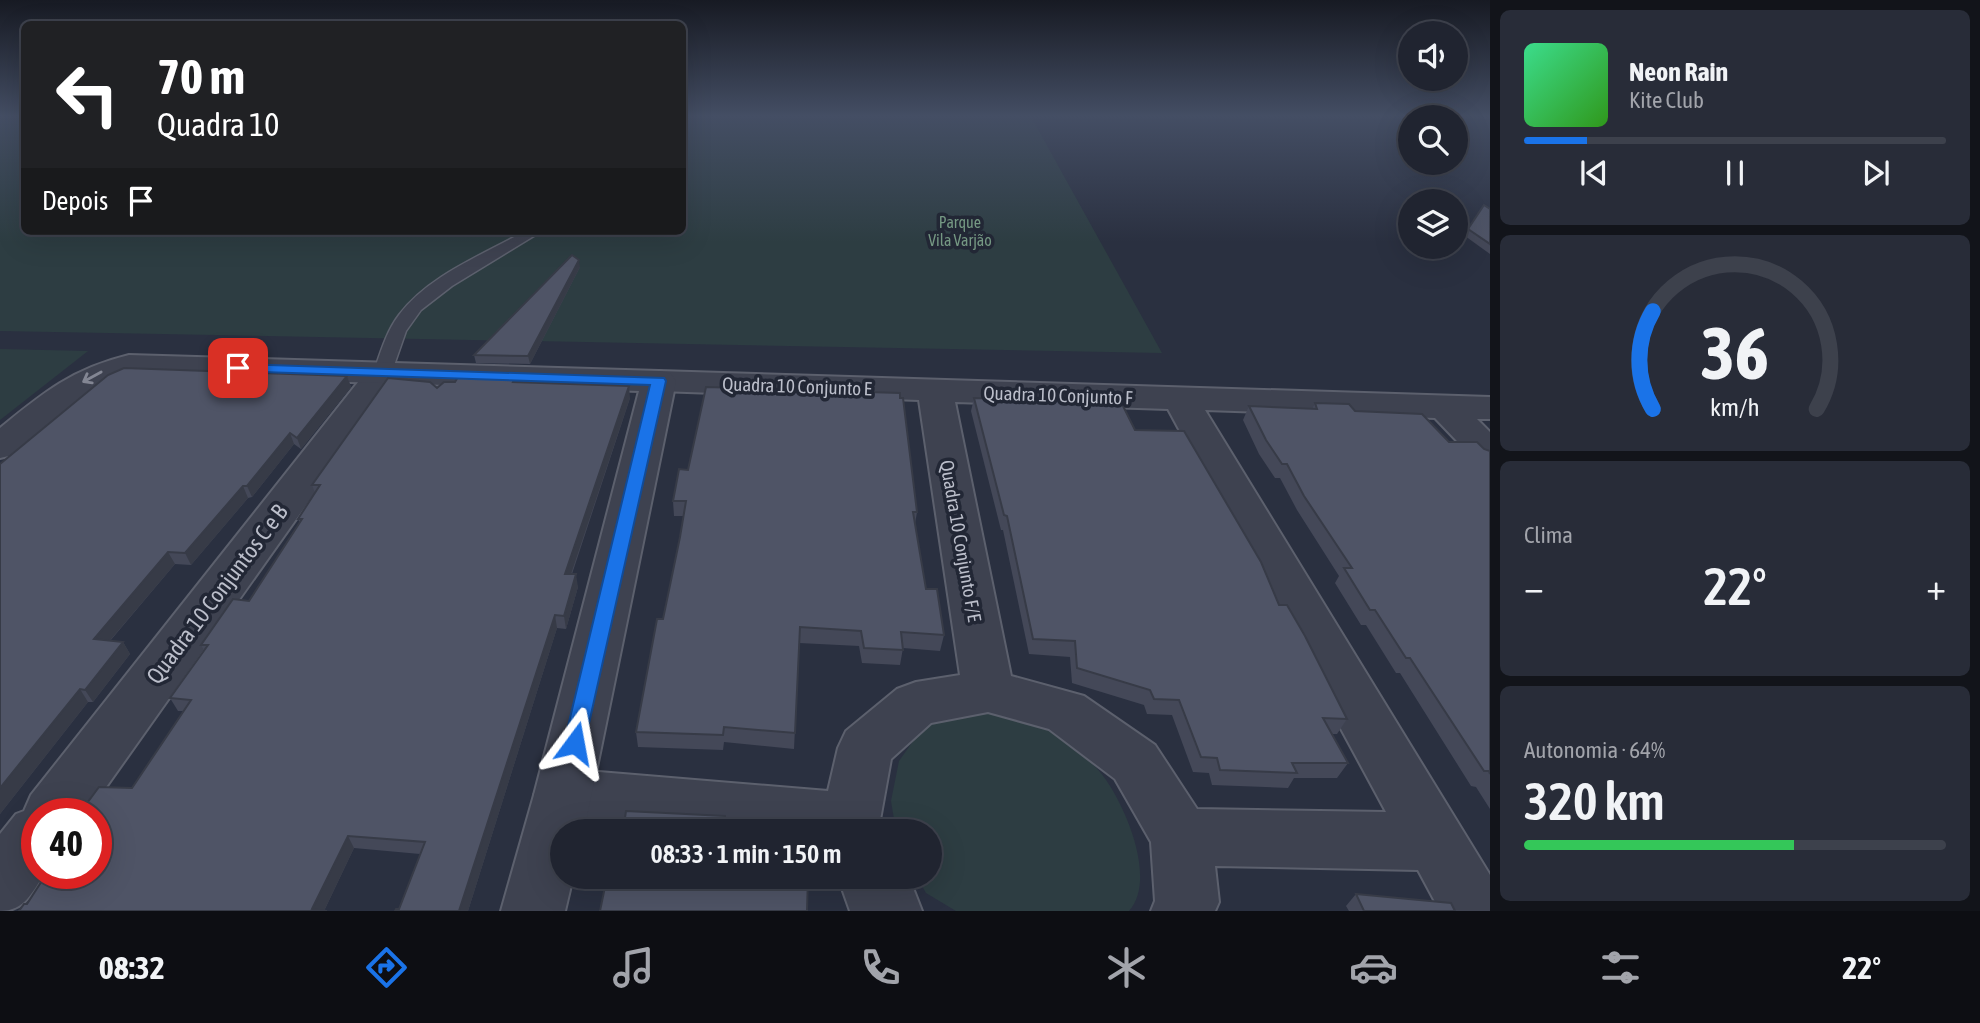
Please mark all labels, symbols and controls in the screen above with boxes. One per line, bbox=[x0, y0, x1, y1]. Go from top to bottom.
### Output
map controls bbox=[1398, 21, 1468, 259]
button: sound bbox=[1398, 21, 1468, 91]
text: 70 m bbox=[157, 48, 245, 104]
icon: left bbox=[42, 49, 133, 140]
text: Neon Rain bbox=[1629, 57, 1728, 87]
text: Kite Club bbox=[1629, 87, 1704, 113]
button: search bbox=[1398, 105, 1468, 175]
text: Quadra 10 bbox=[157, 106, 279, 143]
icon: previous bbox=[1575, 154, 1613, 192]
icon: pause bbox=[1716, 154, 1754, 192]
icon: next bbox=[1857, 154, 1895, 192]
icon: arrive bbox=[122, 182, 160, 220]
text: Depois bbox=[42, 186, 108, 216]
button: layers bbox=[1398, 189, 1468, 259]
park label: Parque Vila Varjão bbox=[928, 213, 992, 250]
text: 36 bbox=[1701, 311, 1769, 394]
pin bbox=[208, 338, 268, 398]
icon: arrive bbox=[219, 349, 257, 387]
one-way arrow bbox=[82, 370, 102, 384]
street label: Quadra 10 Conjunto E bbox=[722, 372, 872, 400]
street label: Quadra 10 Conjunto F bbox=[983, 381, 1133, 409]
text: km/h bbox=[1710, 393, 1760, 421]
street label: Quadra 10 Conjunto F/E bbox=[936, 458, 986, 624]
street label: Quadra 10 Conjuntos C e B bbox=[141, 499, 293, 689]
text: Clima bbox=[1524, 522, 1573, 548]
text: 22° bbox=[1703, 556, 1767, 616]
text: − bbox=[1524, 565, 1544, 608]
text: + bbox=[1926, 565, 1946, 608]
position arrow bbox=[538, 706, 612, 780]
text: Autonomia · 64% bbox=[1524, 737, 1665, 763]
text: 320 km bbox=[1524, 771, 1665, 831]
speed limit sign: 40 bbox=[21, 798, 112, 889]
text: 08:33 · 1 min · 150 m bbox=[651, 839, 841, 869]
icon: directions bbox=[362, 943, 411, 992]
icon: music bbox=[609, 943, 658, 992]
icon: phone bbox=[856, 943, 905, 992]
icon: climate bbox=[1102, 943, 1151, 992]
icon: car bbox=[1349, 943, 1398, 992]
icon: filters bbox=[1596, 943, 1645, 992]
text: 08:32 bbox=[99, 949, 165, 986]
text: 22° bbox=[1842, 949, 1881, 986]

